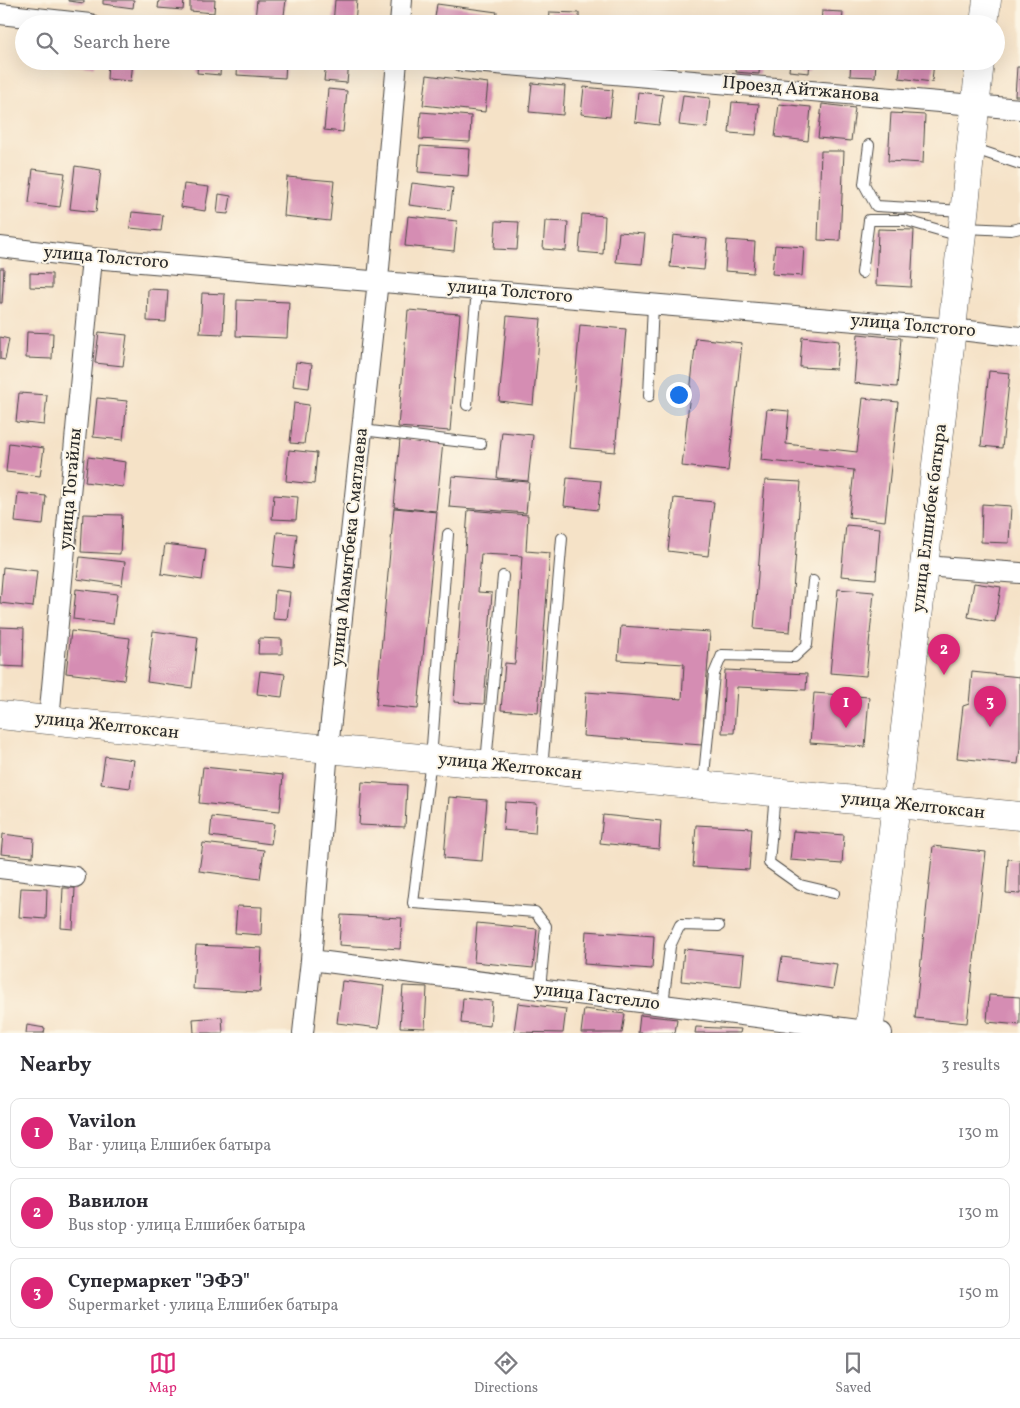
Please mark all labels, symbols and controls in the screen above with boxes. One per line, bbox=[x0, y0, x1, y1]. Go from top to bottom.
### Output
search box bbox=[15, 15, 1005, 70]
icon: search bbox=[33, 29, 61, 57]
text: Search here bbox=[73, 30, 170, 56]
street label: Проезд Айтжанова bbox=[721, 71, 881, 109]
street label: улица Толстого bbox=[42, 240, 170, 276]
street label: улица Толстого bbox=[446, 274, 574, 310]
street label: улица Толстого bbox=[849, 308, 977, 344]
your location bbox=[666, 382, 692, 408]
street label: улица Елшибек батыра bbox=[906, 422, 954, 614]
street label: улица Мамытбека Сматлаева bbox=[325, 426, 375, 668]
street label: улица Тогайлы bbox=[53, 427, 89, 551]
pin: 2 bbox=[928, 634, 960, 675]
pin: 3 bbox=[974, 686, 1006, 727]
pin: 1 bbox=[830, 687, 862, 728]
street label: улица Желтоксан bbox=[34, 706, 180, 746]
street label: улица Желтоксан bbox=[437, 747, 583, 787]
street label: улица Желтоксан bbox=[840, 786, 986, 826]
street label: улица Гастелло bbox=[533, 977, 661, 1017]
text: Nearby bbox=[20, 1051, 91, 1080]
text: 3 results bbox=[941, 1055, 1000, 1077]
text: Vavilon bbox=[68, 1109, 136, 1135]
text: 1 bbox=[34, 1122, 40, 1144]
text: 130 m bbox=[958, 1122, 999, 1144]
text: Bar · улица Елшибек батыра bbox=[68, 1135, 271, 1157]
text: Вавилон bbox=[68, 1189, 148, 1215]
text: 2 bbox=[33, 1202, 41, 1224]
text: 130 m bbox=[958, 1202, 999, 1224]
text: Bus stop · улица Елшибек батыра bbox=[68, 1215, 306, 1237]
text: Супермаркет "ЭФЭ" bbox=[68, 1269, 250, 1295]
text: 3 bbox=[33, 1282, 41, 1304]
text: 150 m bbox=[958, 1282, 999, 1304]
text: Supermarket · улица Елшибек батыра bbox=[68, 1295, 338, 1317]
tab: Map bbox=[149, 1349, 177, 1398]
tab: Directions bbox=[474, 1349, 538, 1398]
tab: Saved bbox=[835, 1349, 871, 1398]

